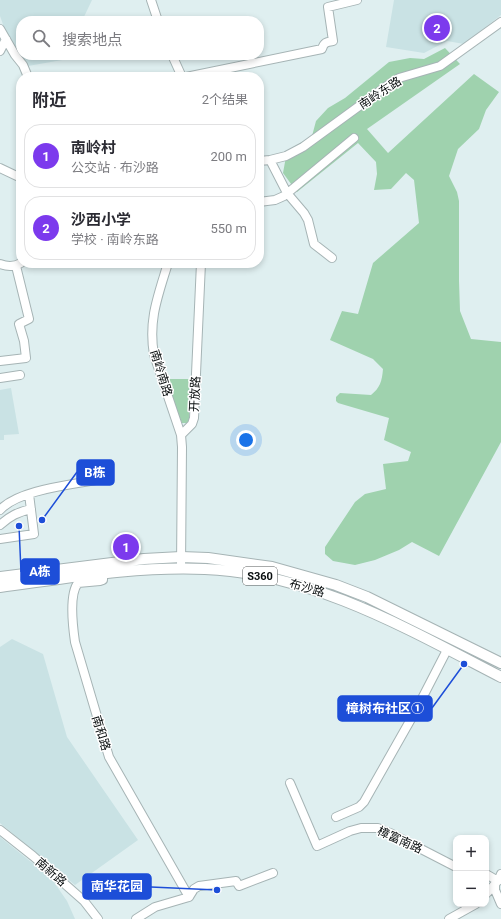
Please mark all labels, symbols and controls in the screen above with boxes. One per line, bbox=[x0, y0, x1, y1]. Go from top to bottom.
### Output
pin: 2 bbox=[424, 13, 450, 43]
search box bbox=[16, 16, 264, 60]
icon: search bbox=[30, 27, 52, 49]
text: 搜索地点 bbox=[62, 31, 122, 49]
street label: 南岭东路 bbox=[356, 74, 404, 112]
text: 附近 bbox=[32, 90, 66, 110]
text: 2个结果 bbox=[202, 92, 248, 107]
text: 南岭村 bbox=[71, 139, 116, 157]
text: 1 bbox=[42, 149, 50, 164]
text: 200 m bbox=[210, 149, 247, 164]
text: 公交站 · 布沙路 bbox=[71, 160, 159, 175]
text: 沙西小学 bbox=[71, 211, 131, 229]
text: 2 bbox=[42, 221, 50, 236]
text: 550 m bbox=[210, 221, 247, 236]
text: 学校 · 南岭东路 bbox=[71, 232, 159, 247]
street label: 南岭南路 bbox=[147, 348, 175, 398]
street label: 开放路 bbox=[187, 376, 203, 412]
your location bbox=[236, 430, 256, 450]
callout: B栋 bbox=[77, 460, 114, 485]
text: B栋 bbox=[84, 465, 106, 480]
pin: 1 bbox=[113, 532, 139, 562]
callout: A栋 bbox=[21, 559, 59, 584]
text: A栋 bbox=[29, 564, 51, 579]
road number: S360 bbox=[243, 567, 277, 585]
street label: 布沙路 bbox=[288, 576, 326, 600]
callout: 樟树布社区① bbox=[338, 696, 432, 721]
text: 樟树布社区① bbox=[346, 701, 424, 716]
street label: 南和路 bbox=[89, 714, 113, 752]
street label: 樟富南路 bbox=[375, 824, 425, 856]
map controls bbox=[453, 835, 489, 907]
button: + bbox=[453, 835, 489, 871]
street label: 南新路 bbox=[33, 855, 69, 889]
button: − bbox=[453, 871, 489, 907]
callout: 南华花园 bbox=[83, 874, 151, 899]
text: 南华花园 bbox=[91, 879, 143, 894]

